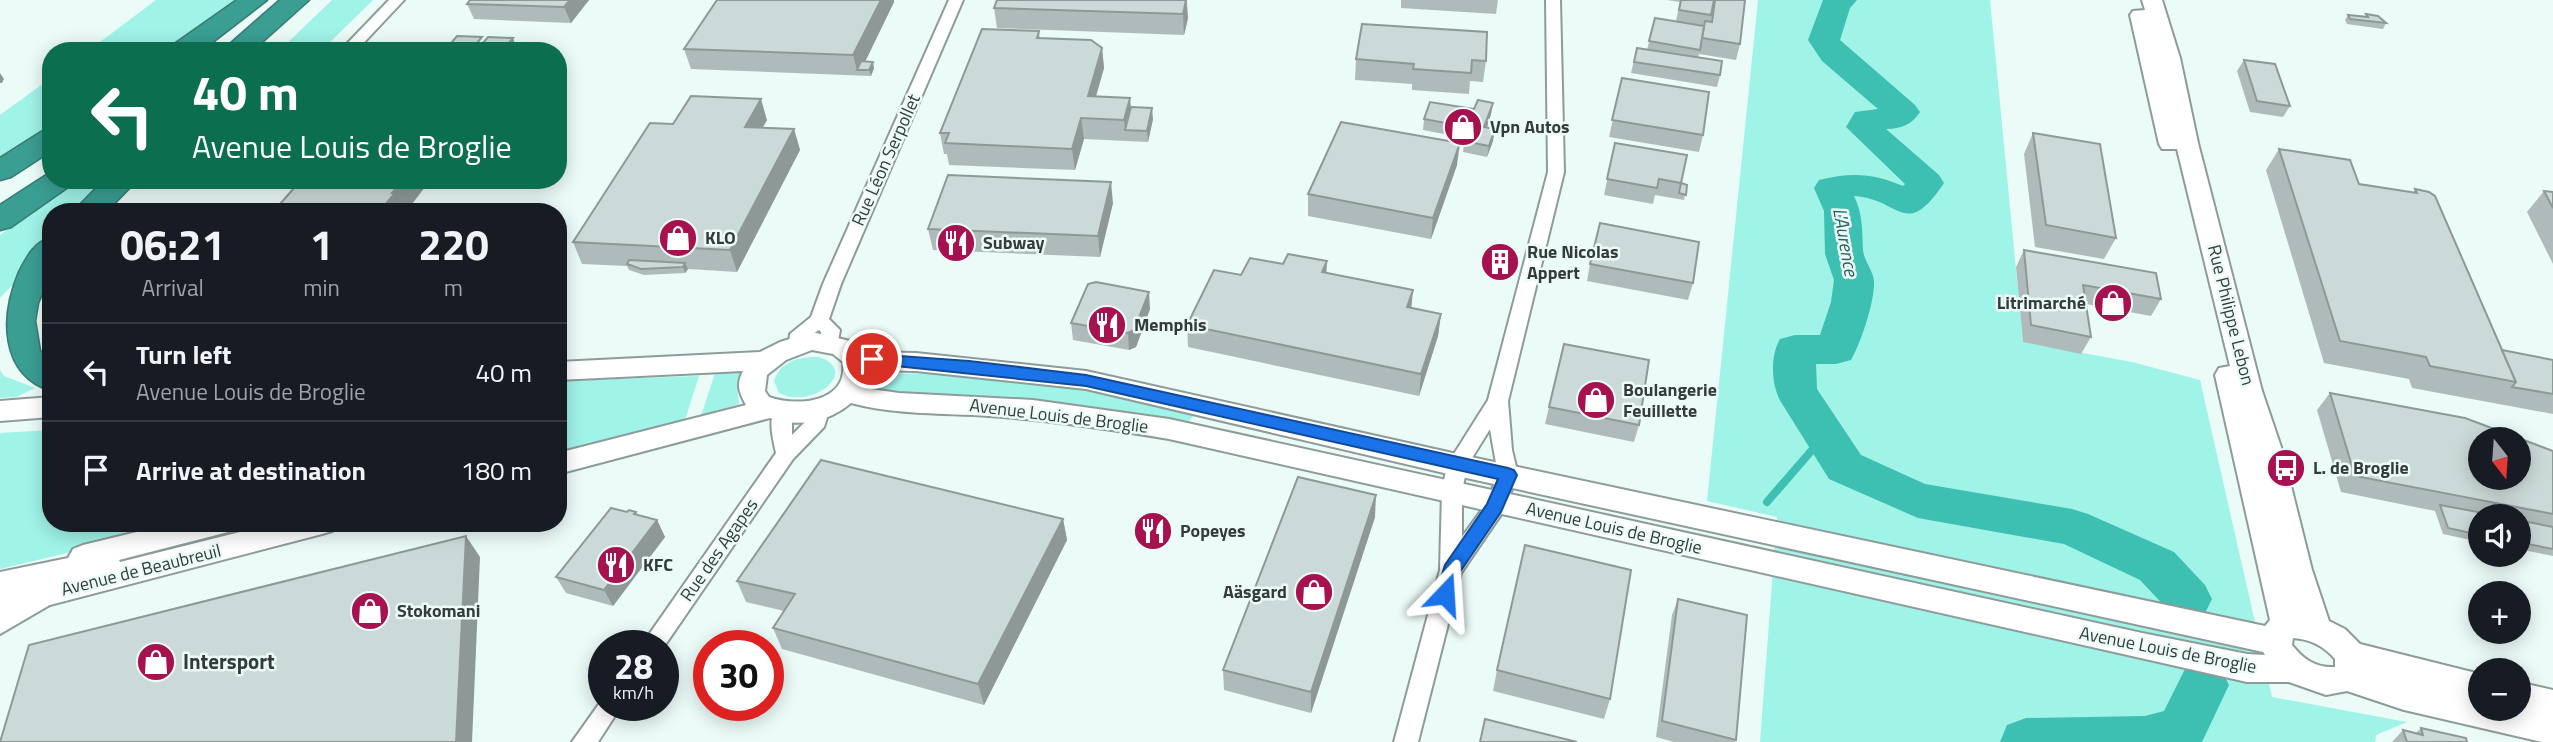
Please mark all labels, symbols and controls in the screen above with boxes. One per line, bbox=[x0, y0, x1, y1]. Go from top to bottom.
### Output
text: 40 m bbox=[192, 54, 299, 129]
icon: left bbox=[77, 70, 168, 161]
street label: Rue Léon Serpollet bbox=[844, 89, 927, 230]
shop icon: Vpn Autos bbox=[1442, 106, 1484, 148]
place label: Vpn Autos bbox=[1490, 113, 1570, 140]
text: Avenue Louis de Broglie bbox=[192, 122, 512, 170]
water label: L'Aurence bbox=[1826, 205, 1867, 280]
text: 06:21 bbox=[120, 212, 225, 276]
text: 1 bbox=[310, 212, 333, 276]
text: 220 bbox=[418, 212, 489, 276]
shop icon: KLO bbox=[657, 217, 699, 259]
restaurant icon: Subway bbox=[935, 222, 977, 264]
place label: KLO bbox=[705, 224, 736, 251]
place label: Subway bbox=[983, 229, 1045, 256]
place label: Rue Nicolas Appert bbox=[1527, 238, 1618, 286]
building icon: Rue Nicolas Appert bbox=[1479, 241, 1521, 283]
street label: Rue Philippe Lebon bbox=[2201, 242, 2262, 388]
text: Arrival bbox=[141, 270, 204, 305]
text: min bbox=[303, 270, 340, 305]
text: m bbox=[444, 270, 463, 305]
shop icon: Litrimarché bbox=[2092, 282, 2134, 324]
place label: Litrimarché bbox=[1997, 289, 2086, 316]
restaurant icon: Memphis bbox=[1086, 304, 1128, 346]
place label: Memphis bbox=[1134, 311, 1207, 338]
pin bbox=[842, 329, 902, 389]
text: Turn left bbox=[136, 335, 231, 374]
icon: arrive bbox=[853, 340, 891, 378]
icon: left bbox=[77, 353, 115, 391]
text: 40 m bbox=[475, 353, 532, 392]
text: Avenue Louis de Broglie bbox=[136, 374, 366, 409]
place label: Boulangerie Feuillette bbox=[1623, 376, 1717, 424]
shop icon: Boulangerie Feuillette bbox=[1575, 379, 1617, 421]
street label: Avenue Louis de Broglie bbox=[968, 391, 1150, 440]
north arrow bbox=[2468, 427, 2530, 490]
map controls bbox=[2468, 427, 2531, 721]
bus stop icon: L. de Broglie bbox=[2265, 447, 2307, 489]
icon: arrive bbox=[77, 451, 115, 489]
text: Arrive at destination bbox=[136, 451, 366, 490]
text: 180 m bbox=[461, 451, 532, 490]
place label: L. de Broglie bbox=[2313, 454, 2409, 481]
street label: Rue des Agapes bbox=[673, 493, 764, 607]
street label: Avenue Louis de Broglie bbox=[1523, 494, 1705, 561]
button: sound bbox=[2468, 504, 2531, 567]
restaurant icon: Popeyes bbox=[1132, 510, 1174, 552]
place label: Popeyes bbox=[1180, 517, 1246, 544]
street label: Avenue de Beaubreuil bbox=[58, 537, 224, 602]
restaurant icon: KFC bbox=[595, 544, 637, 586]
place label: KFC bbox=[643, 551, 673, 578]
position arrow bbox=[1408, 557, 1482, 631]
shop icon: Aäsgard bbox=[1293, 571, 1335, 613]
place label: Aäsgard bbox=[1223, 578, 1287, 605]
button: + bbox=[2468, 581, 2531, 644]
shop icon: Stokomani bbox=[349, 590, 391, 632]
place label: Stokomani bbox=[397, 597, 480, 624]
street label: Avenue Louis de Broglie bbox=[2077, 619, 2259, 680]
speed limit sign: 30 bbox=[693, 630, 784, 721]
text: 28 bbox=[614, 639, 653, 693]
shop icon: Intersport bbox=[135, 641, 177, 683]
place label: Intersport bbox=[183, 645, 275, 677]
button: − bbox=[2468, 658, 2531, 721]
text: km/h bbox=[613, 679, 654, 706]

